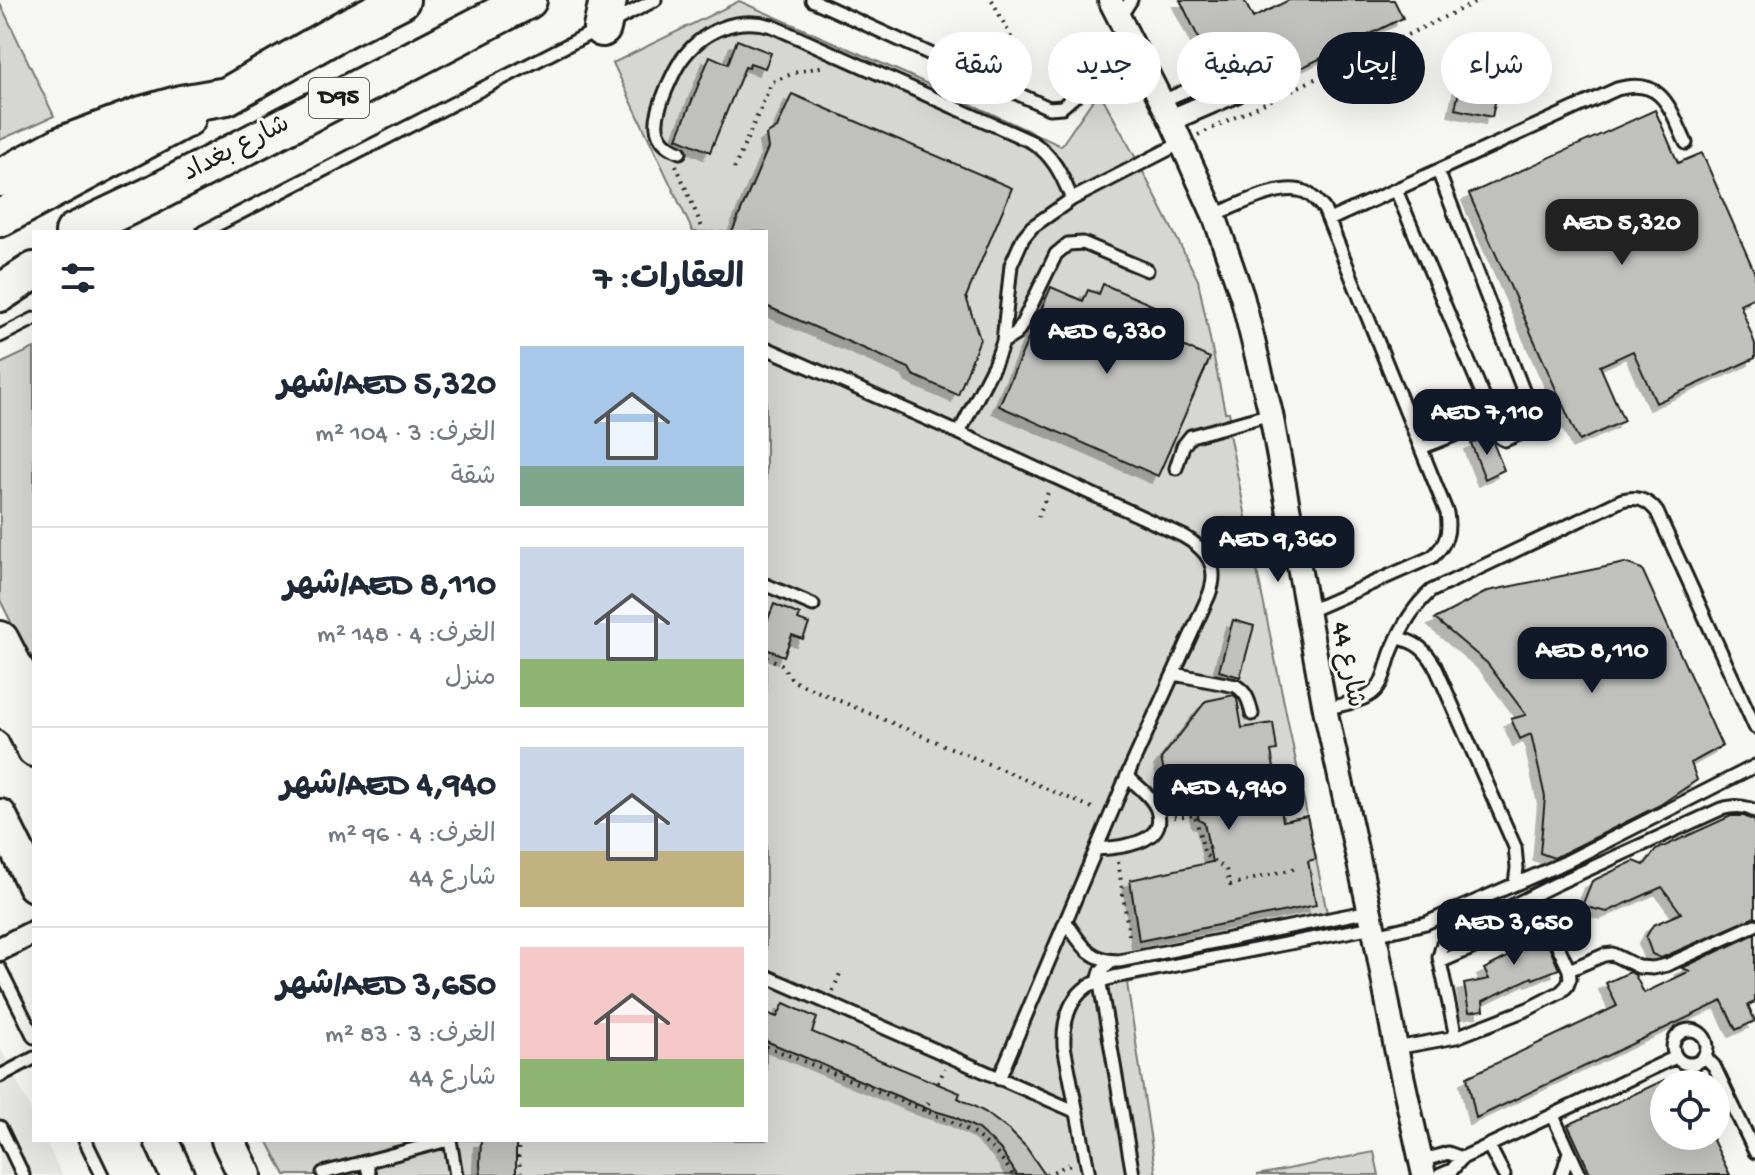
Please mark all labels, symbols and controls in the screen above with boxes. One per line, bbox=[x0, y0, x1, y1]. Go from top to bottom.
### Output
chip: شقة bbox=[927, 32, 1032, 104]
chip: جديد bbox=[1048, 32, 1161, 104]
chip: تصفية bbox=[1177, 32, 1301, 104]
chip: إيجار bbox=[1317, 32, 1425, 104]
chip: شراء bbox=[1441, 32, 1552, 104]
road number: D95 bbox=[309, 78, 369, 118]
street label: شارع بغداد bbox=[178, 110, 296, 190]
pin: AED 5,320 bbox=[1530, 199, 1714, 267]
text: AED 5,320 bbox=[1563, 209, 1681, 240]
icon: filters bbox=[56, 256, 100, 300]
text: العقارات: 7 bbox=[594, 261, 744, 301]
pin: AED 6,330 bbox=[1015, 308, 1199, 376]
text: AED 6,330 bbox=[1048, 318, 1166, 349]
text: AED 5,320/شهر bbox=[278, 366, 496, 406]
icon: home bbox=[584, 378, 680, 474]
pin: AED 7,110 bbox=[1395, 389, 1579, 457]
text: AED 7,110 bbox=[1431, 399, 1543, 430]
text: الغرف: 3 · 104 m² bbox=[315, 420, 496, 451]
text: شقة bbox=[451, 463, 496, 494]
pin: AED 9,360 bbox=[1186, 516, 1370, 584]
text: AED 9,360 bbox=[1219, 526, 1337, 557]
text: AED 8,110/شهر bbox=[284, 567, 496, 607]
icon: home bbox=[584, 579, 680, 675]
street label: شارع 44 bbox=[1322, 619, 1370, 711]
text: الغرف: 4 · 148 m² bbox=[317, 621, 496, 652]
pin: AED 8,110 bbox=[1500, 627, 1684, 695]
text: AED 8,110 bbox=[1536, 637, 1648, 668]
text: منزل bbox=[445, 664, 496, 695]
pin: AED 4,940 bbox=[1137, 764, 1321, 832]
text: AED 4,940/شهر bbox=[281, 767, 496, 807]
text: AED 4,940 bbox=[1171, 774, 1287, 805]
icon: home bbox=[584, 779, 680, 875]
text: الغرف: 4 · 96 m² bbox=[328, 821, 496, 852]
text: شارع 44 bbox=[409, 864, 496, 895]
pin: AED 3,650 bbox=[1422, 899, 1606, 967]
text: AED 3,650 bbox=[1455, 909, 1573, 940]
text: AED 3,650/شهر bbox=[277, 967, 496, 1007]
icon: home bbox=[584, 979, 680, 1075]
text: الغرف: 3 · 83 m² bbox=[325, 1021, 496, 1052]
text: شارع 44 bbox=[409, 1064, 496, 1095]
map controls bbox=[1650, 1070, 1730, 1150]
button: locate bbox=[1650, 1070, 1730, 1150]

